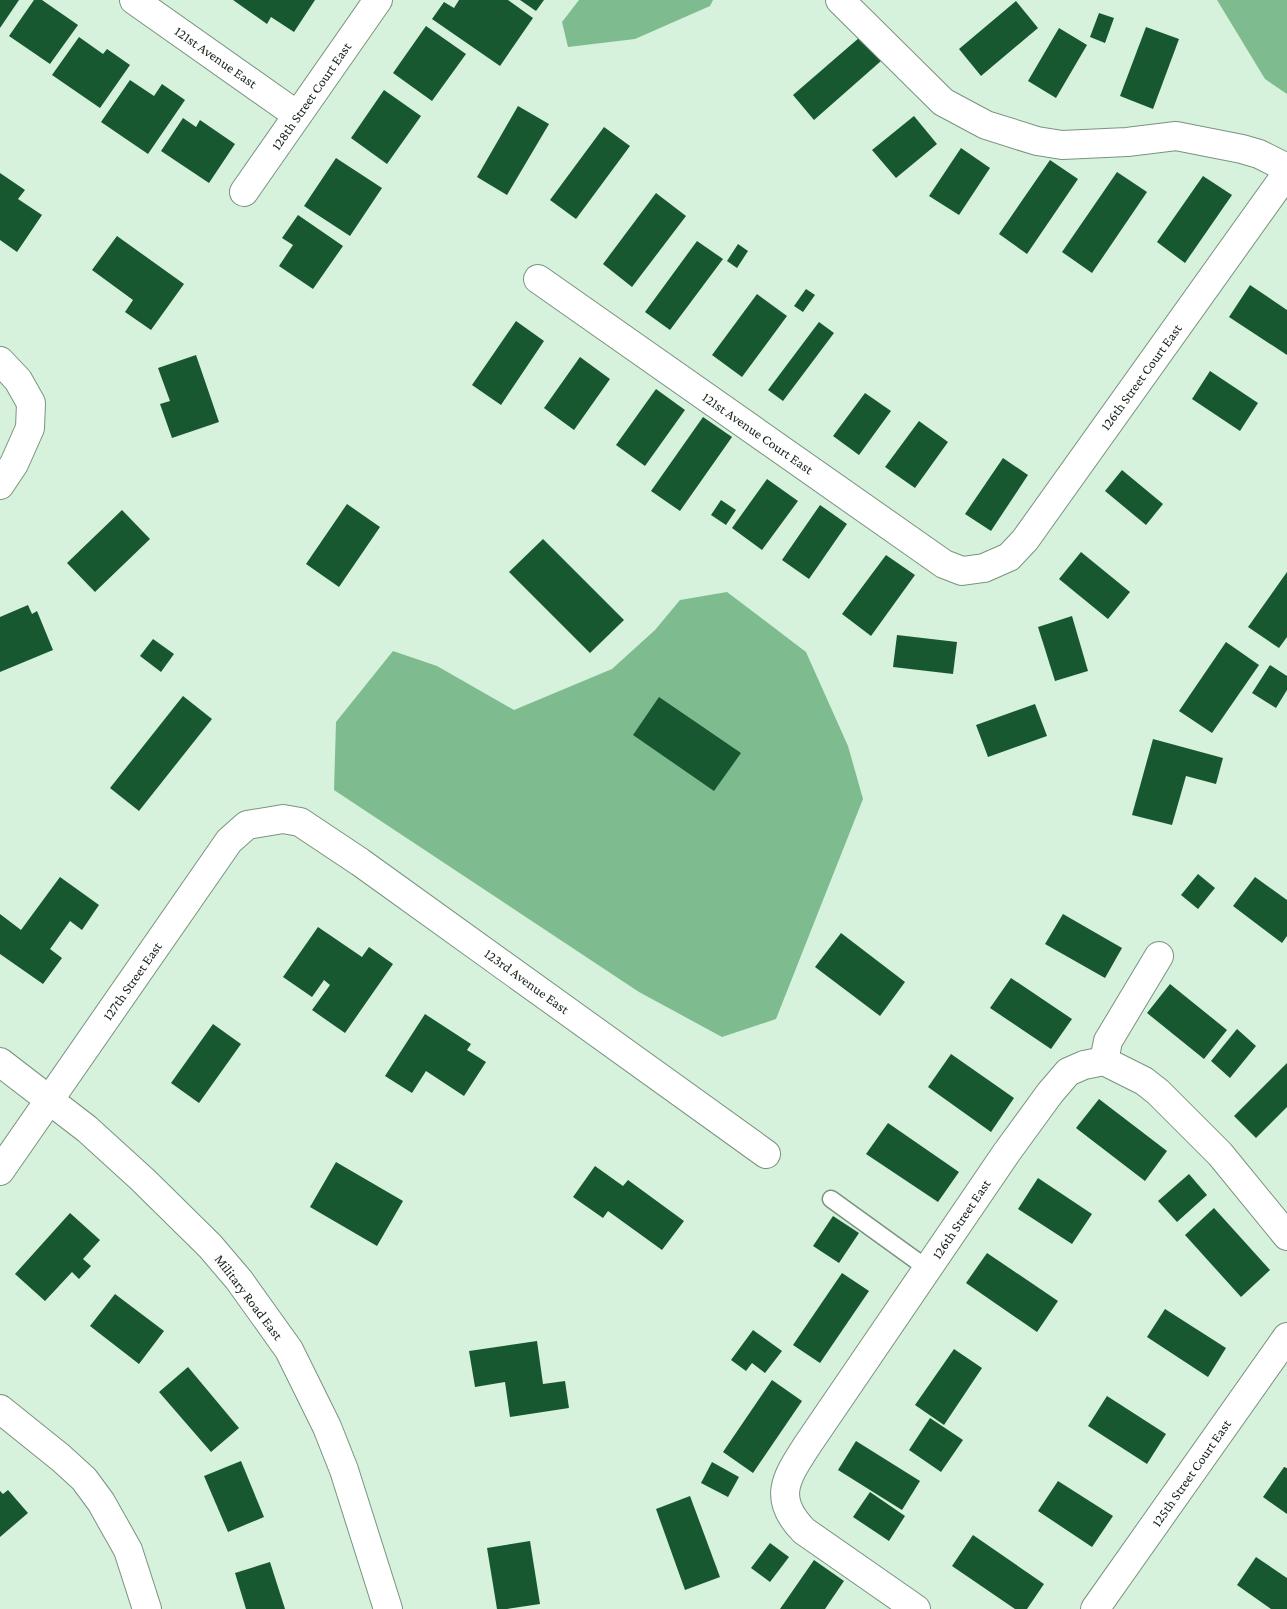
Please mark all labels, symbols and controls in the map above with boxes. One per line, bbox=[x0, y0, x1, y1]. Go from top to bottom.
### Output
street label: 121st Avenue East bbox=[172, 23, 261, 92]
street label: 128th Street Court East bbox=[268, 39, 354, 153]
street label: 126th Street Court East bbox=[1097, 320, 1185, 433]
street label: 121st Avenue Court East bbox=[700, 389, 817, 478]
street label: 127th Street East bbox=[99, 938, 165, 1023]
street label: 123rd Avenue East bbox=[482, 945, 573, 1017]
street label: 126th Street East bbox=[928, 1176, 994, 1262]
street label: Military Road East bbox=[212, 1251, 287, 1343]
street label: 125th Street Court East bbox=[1148, 1416, 1234, 1530]

